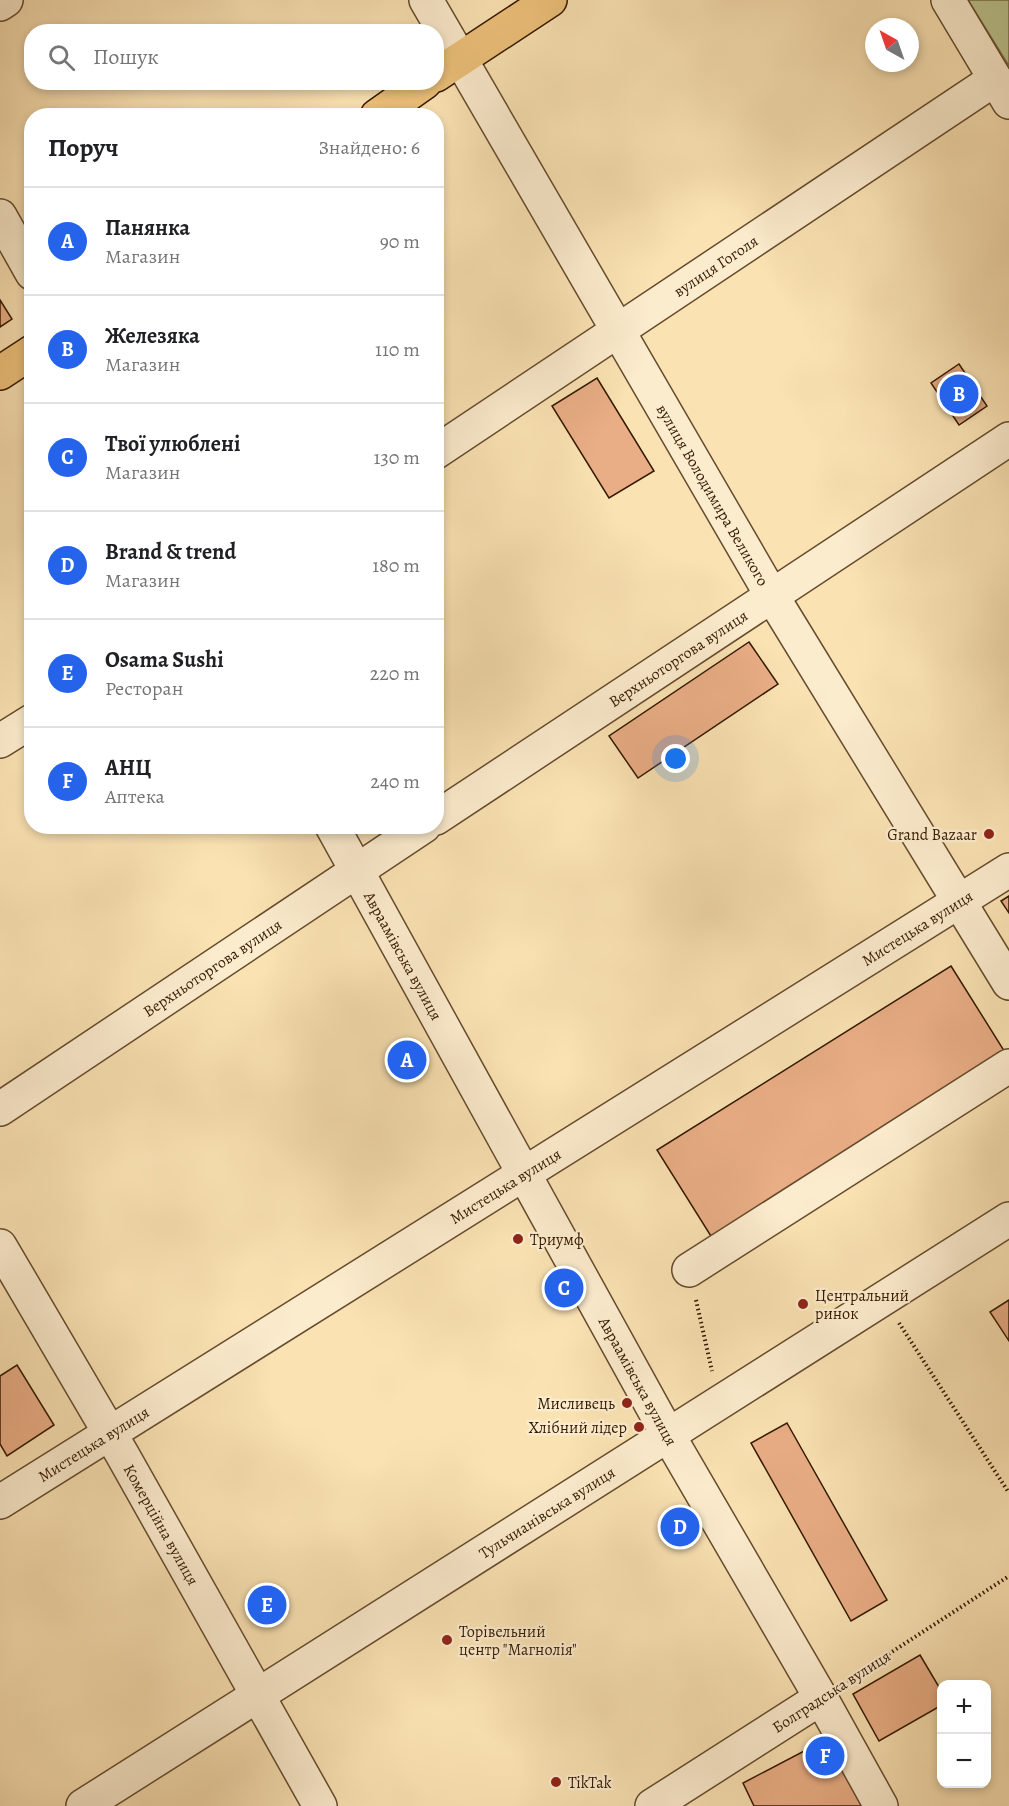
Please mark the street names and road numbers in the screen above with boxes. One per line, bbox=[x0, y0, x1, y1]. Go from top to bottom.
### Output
street label: вулиця Гоголя bbox=[669, 230, 763, 303]
street label: вулиця Володимира Великого bbox=[651, 400, 774, 590]
street label: Верхньоторгова вулиця bbox=[605, 605, 753, 713]
street label: Мистецька вулиця bbox=[858, 885, 978, 972]
street label: Авраамівська вулиця bbox=[358, 887, 447, 1025]
street label: Верхньоторгова вулиця bbox=[139, 914, 287, 1023]
street label: Мистецька вулиця bbox=[446, 1143, 566, 1230]
street label: Авраамівська вулиця bbox=[593, 1312, 682, 1450]
street label: Мистецька вулиця bbox=[34, 1401, 154, 1488]
street label: Комерційна вулиця bbox=[118, 1460, 204, 1590]
street label: Тульчианівська вулиця bbox=[475, 1461, 620, 1564]
street label: Болградська вулиця bbox=[768, 1645, 895, 1738]

